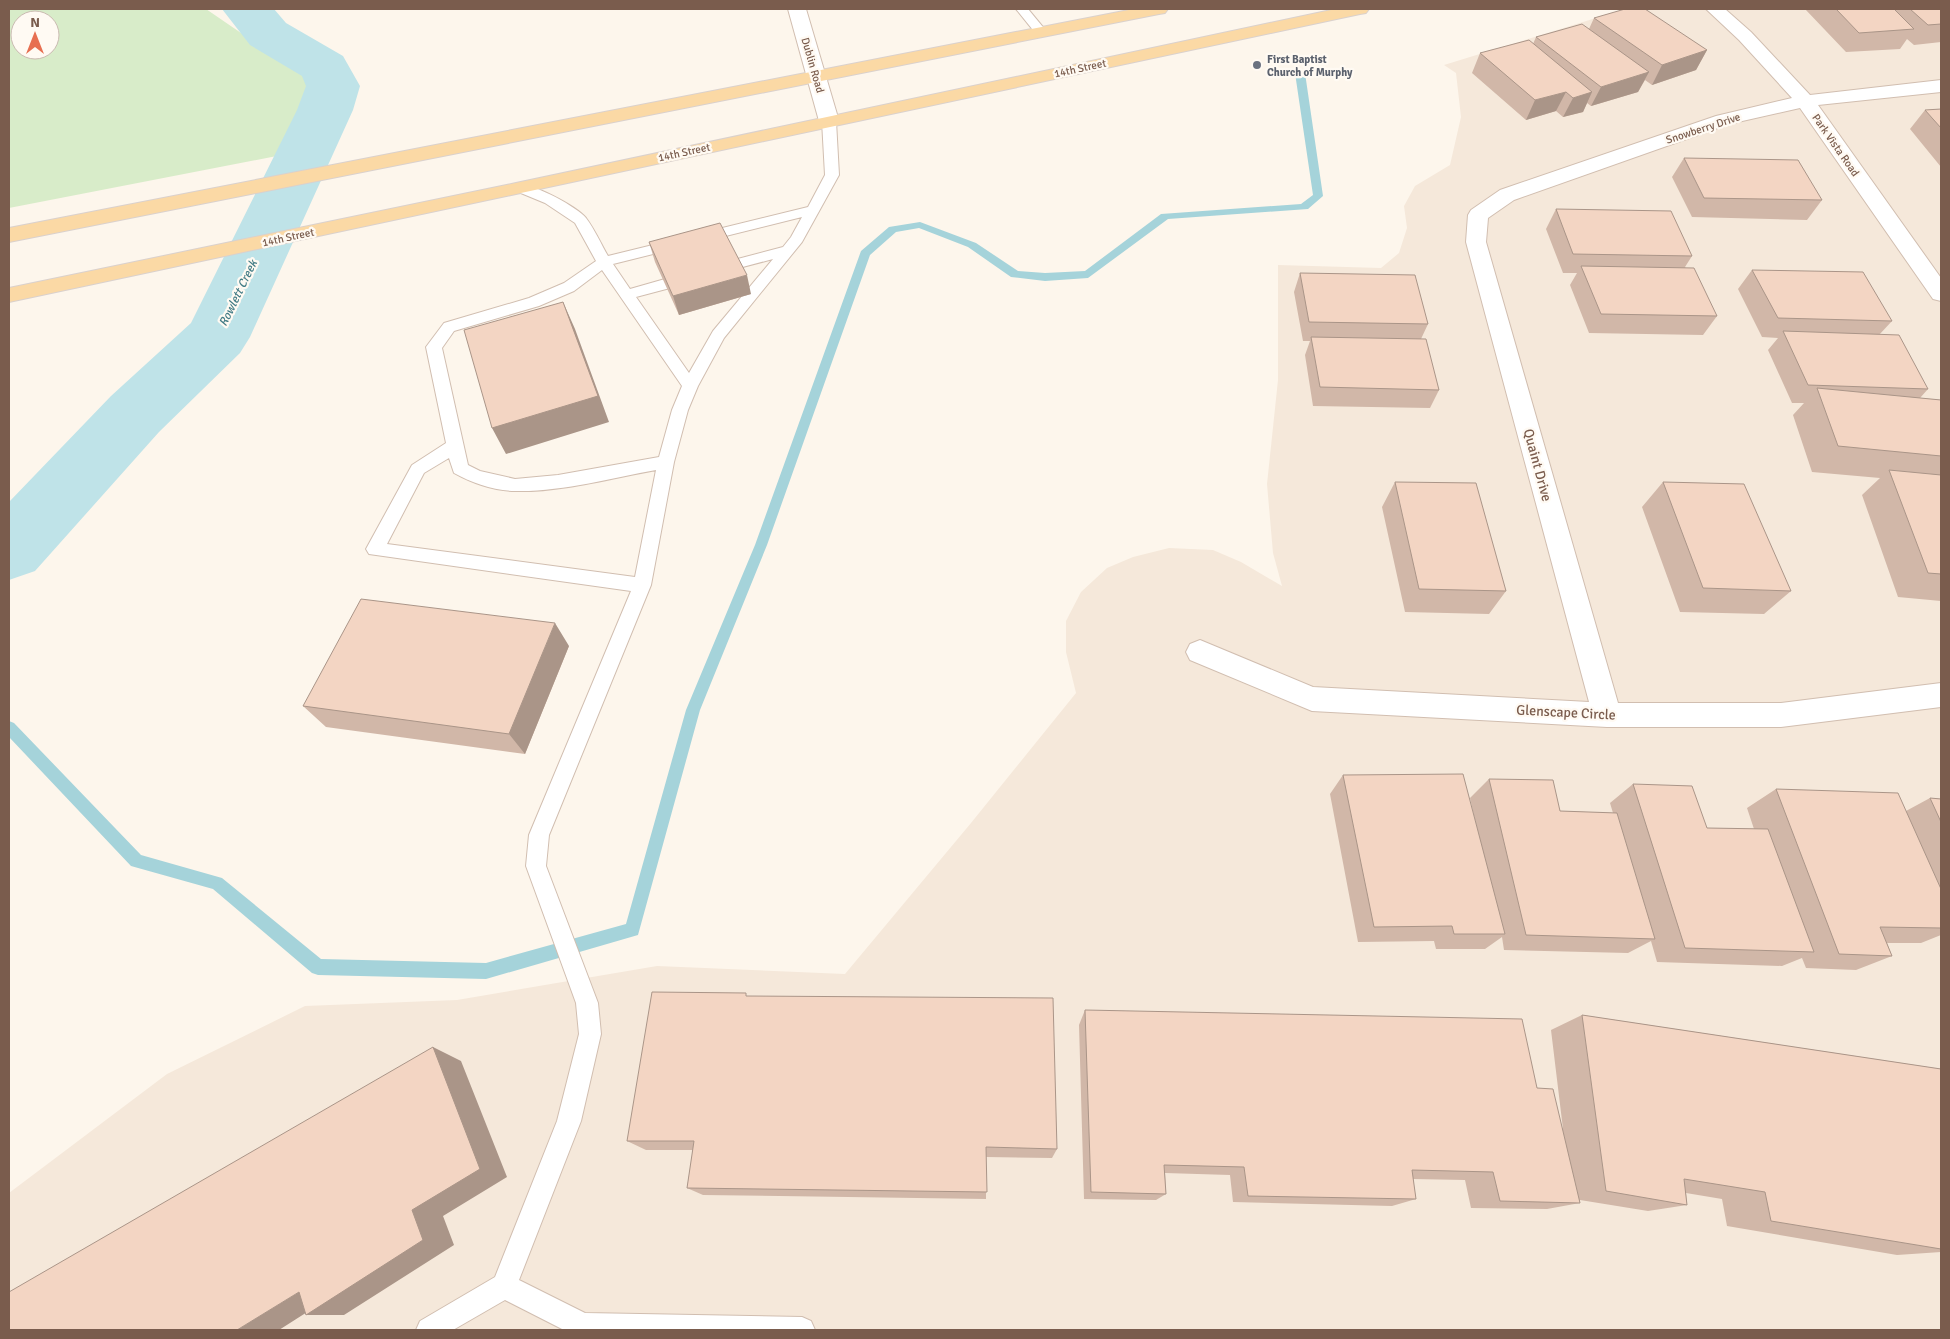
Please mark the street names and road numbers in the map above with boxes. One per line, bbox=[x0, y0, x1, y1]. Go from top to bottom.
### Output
street label: Dublin Road bbox=[798, 36, 827, 95]
street label: 14th Street bbox=[1053, 57, 1107, 80]
street label: Snowberry Drive bbox=[1664, 110, 1742, 147]
street label: Park Vista Road bbox=[1809, 112, 1862, 179]
street label: 14th Street bbox=[657, 141, 711, 164]
street label: 14th Street bbox=[261, 226, 315, 249]
street label: Quaint Drive bbox=[1520, 427, 1555, 503]
street label: Glenscape Circle bbox=[1516, 701, 1616, 724]

